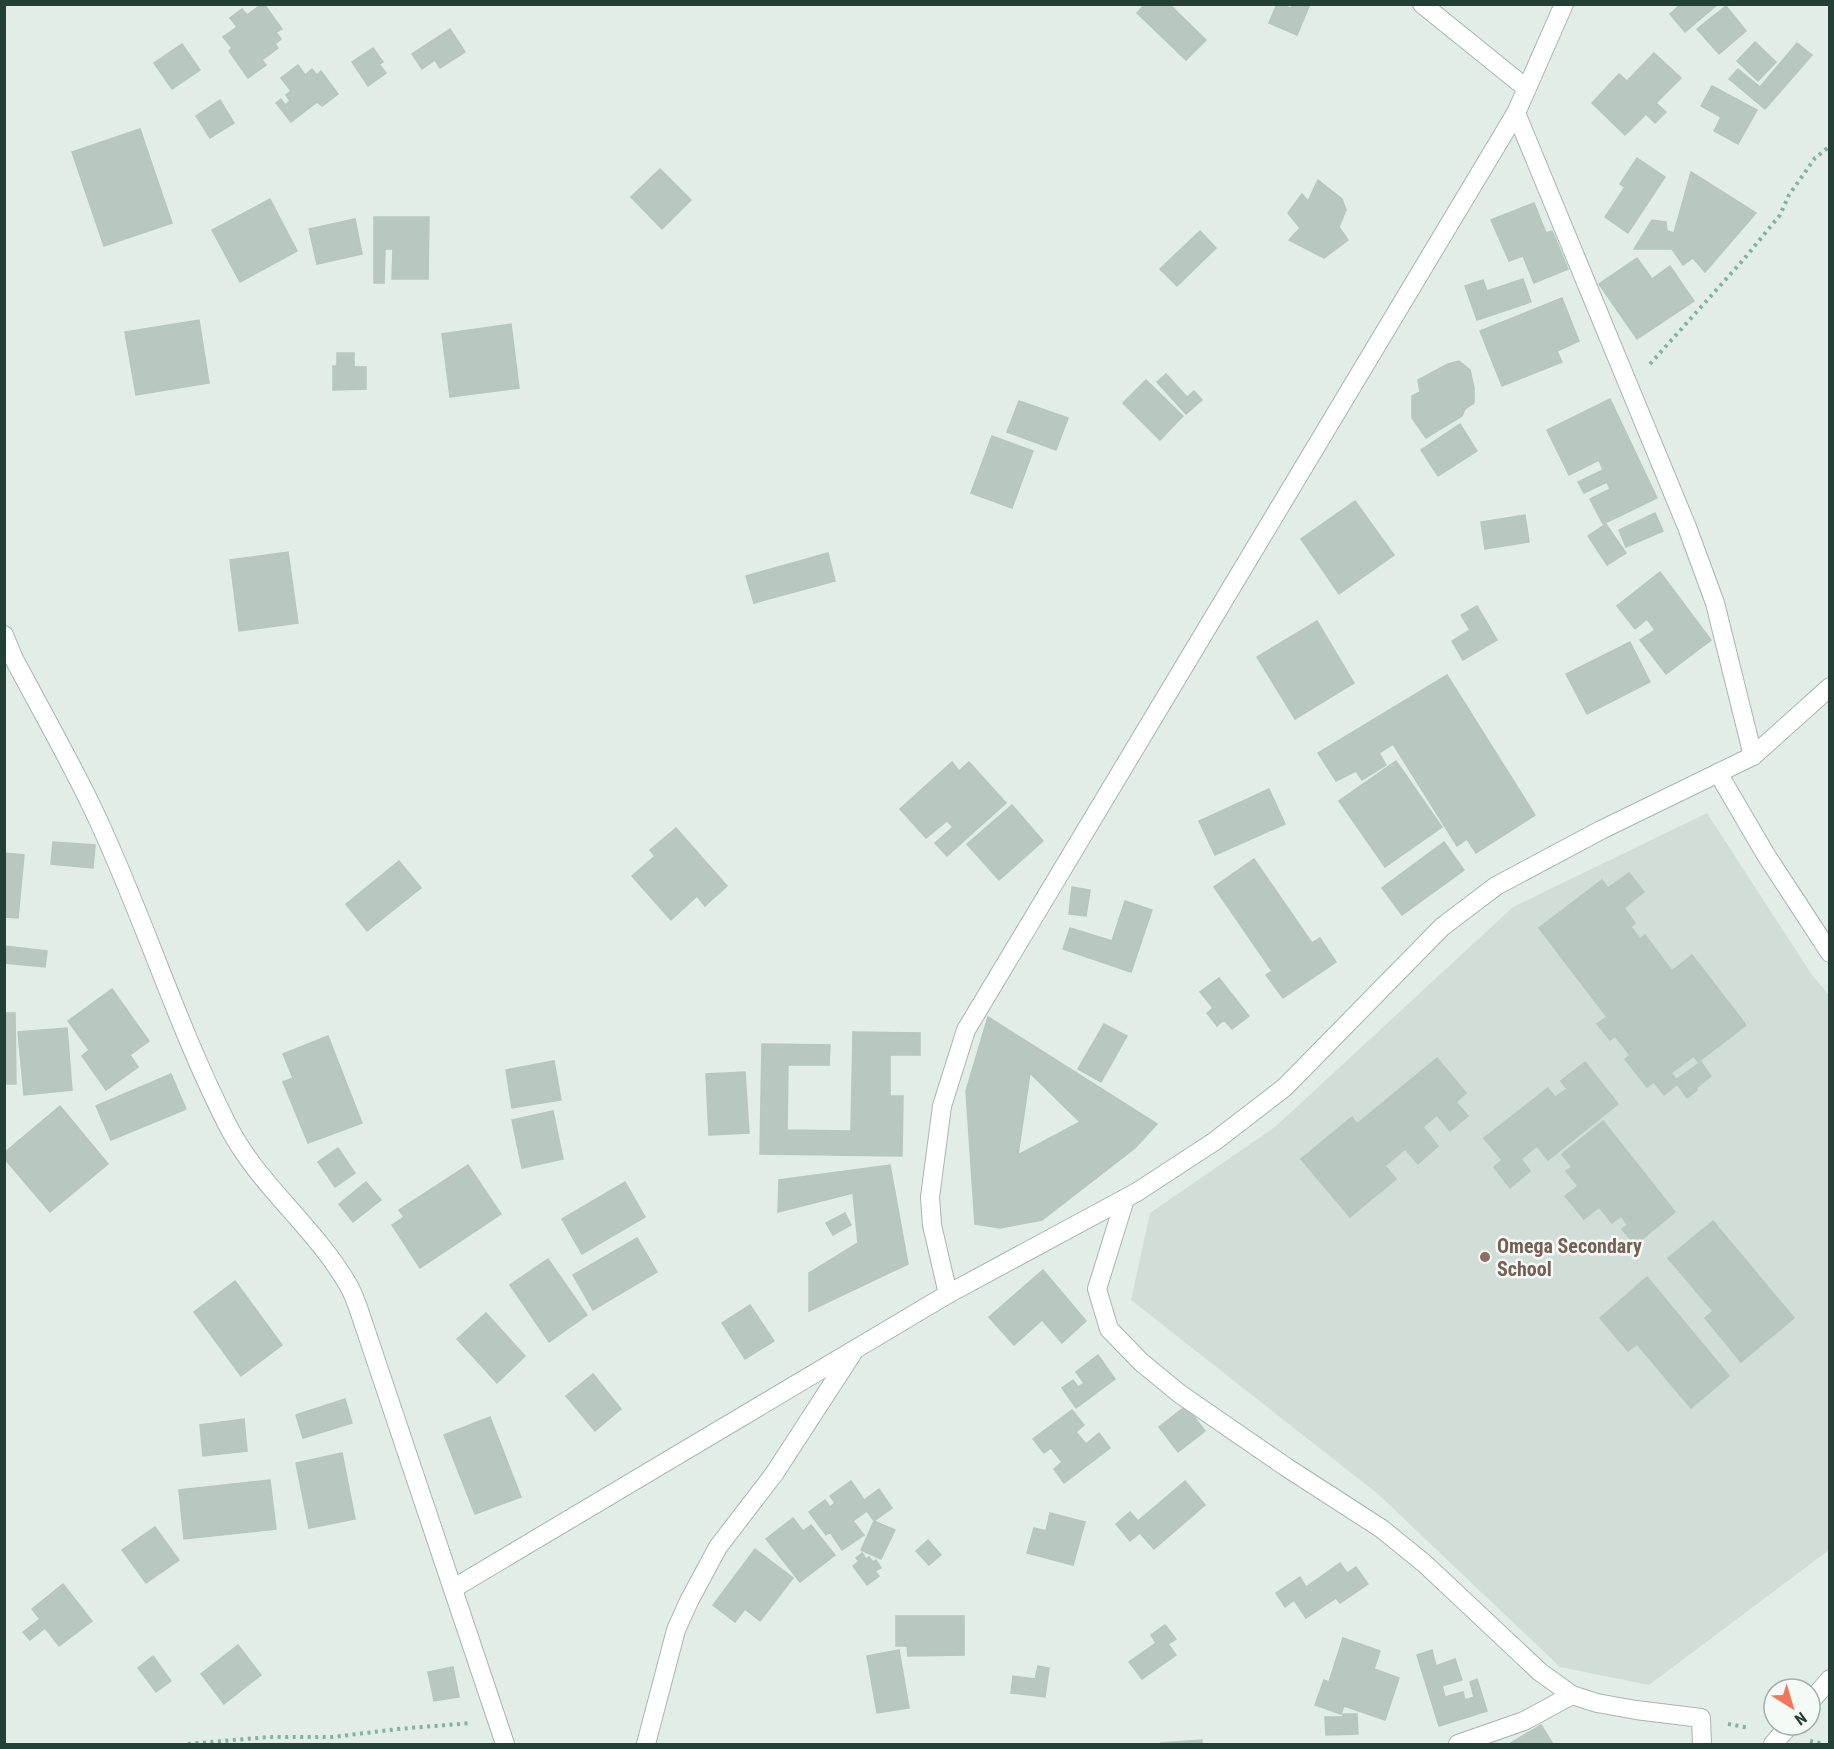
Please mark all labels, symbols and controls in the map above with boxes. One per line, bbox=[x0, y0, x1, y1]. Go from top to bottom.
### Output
place label: Omega Secondary School bbox=[1497, 1234, 1642, 1281]
marker: Omega Secondary School bbox=[1478, 1250, 1492, 1264]
north arrow bbox=[1762, 1677, 1822, 1737]
text: N bbox=[1791, 1708, 1810, 1729]

